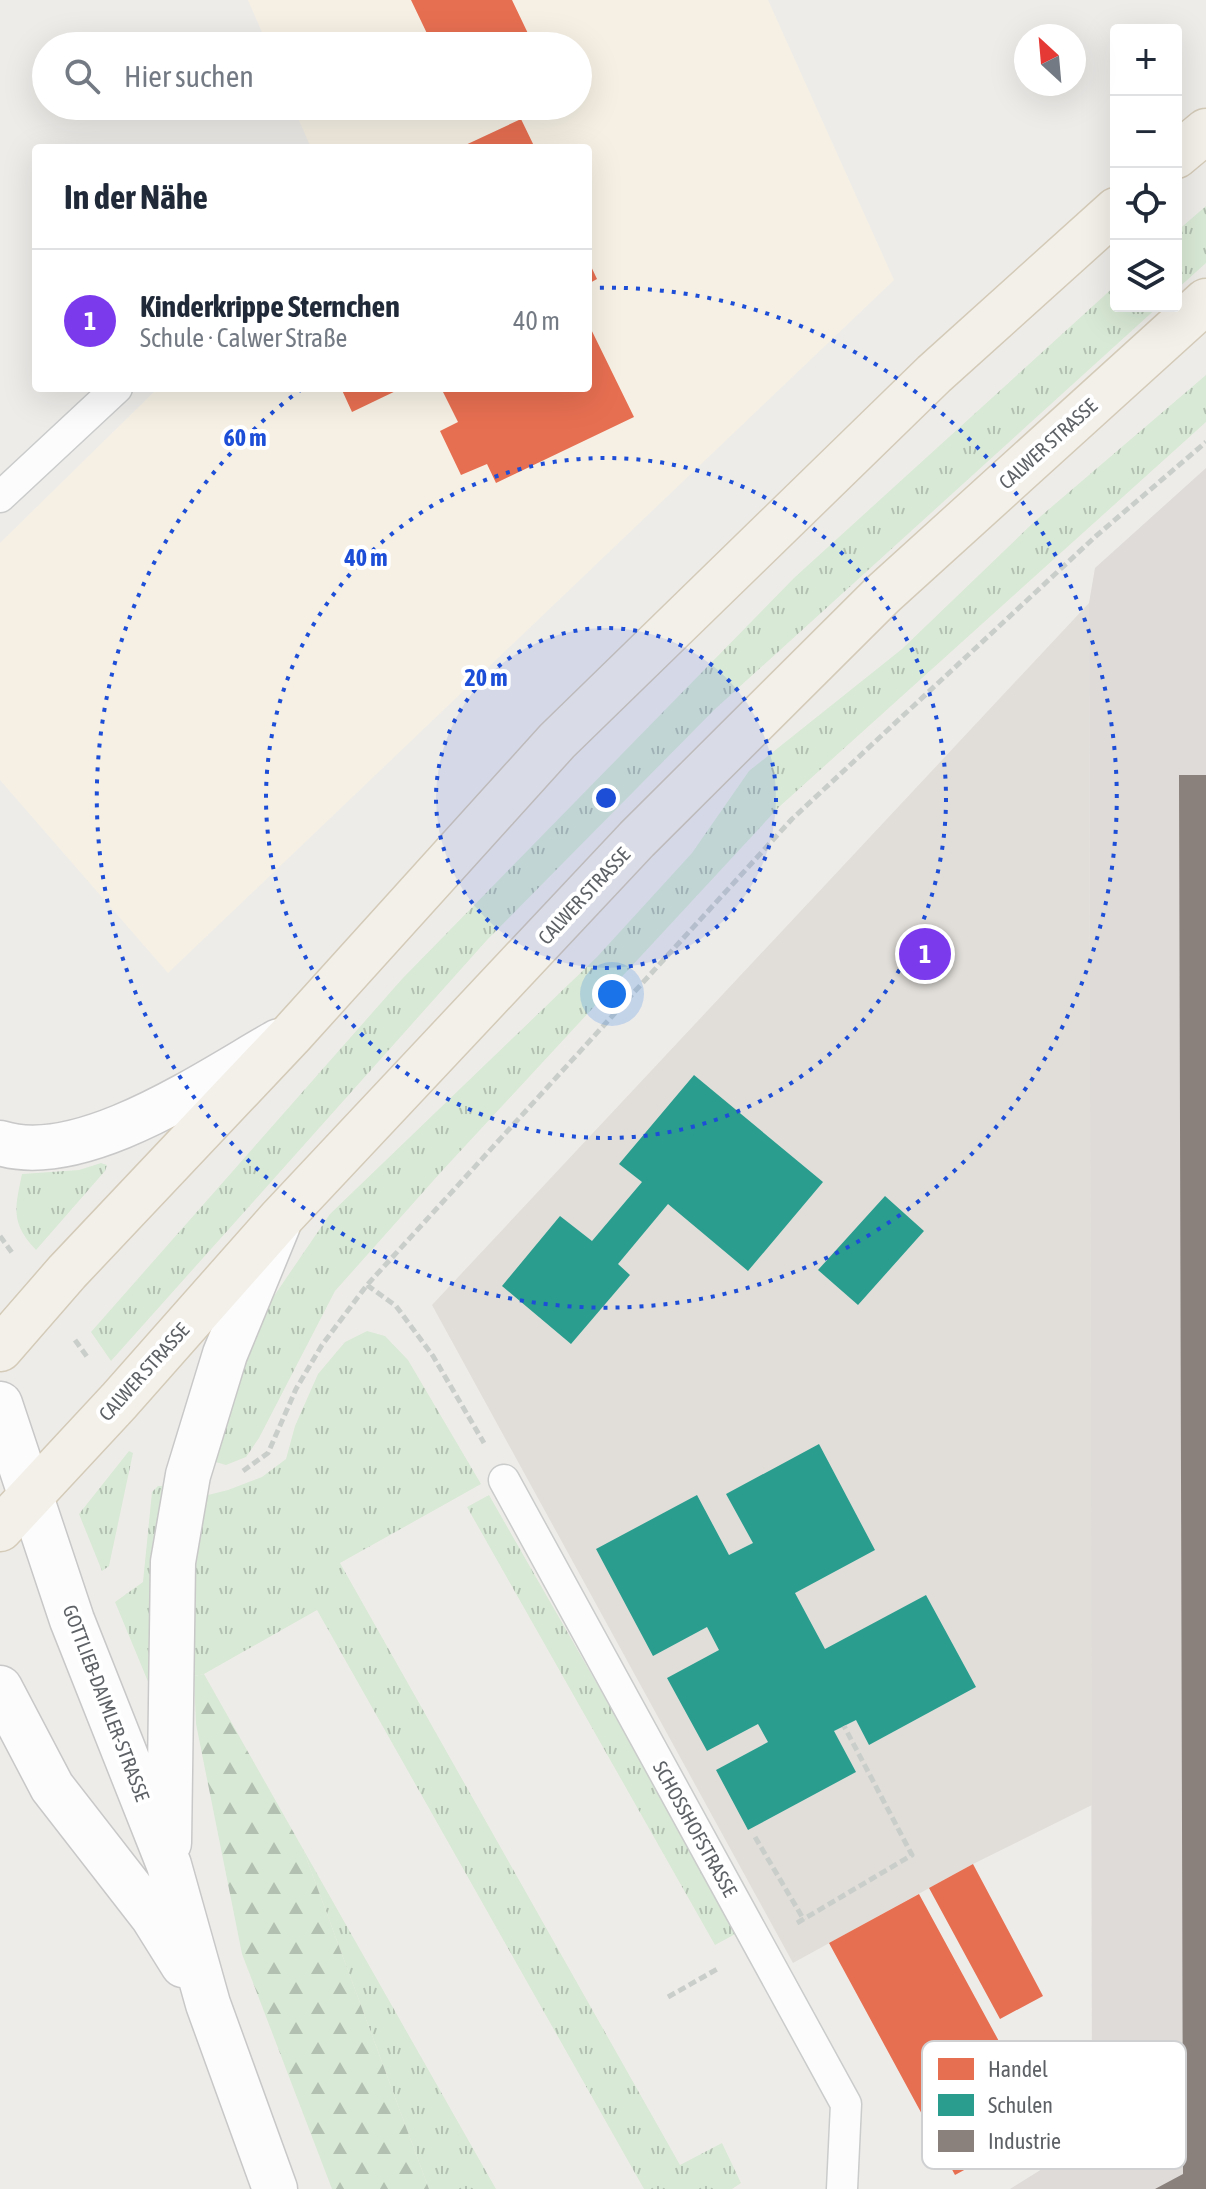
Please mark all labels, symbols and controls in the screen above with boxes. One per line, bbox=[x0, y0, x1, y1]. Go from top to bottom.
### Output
north arrow bbox=[1014, 24, 1086, 96]
map controls bbox=[1110, 24, 1182, 312]
button: + bbox=[1110, 24, 1182, 96]
search box bbox=[32, 32, 592, 120]
icon: search bbox=[60, 54, 104, 98]
text: Hier suchen bbox=[124, 59, 254, 93]
button: − bbox=[1110, 96, 1182, 168]
button: locate bbox=[1110, 168, 1182, 240]
text: In der Nähe bbox=[64, 177, 208, 216]
button: layers bbox=[1110, 240, 1182, 312]
text: Kinderkrippe Sternchen bbox=[140, 289, 400, 323]
text: 1 bbox=[84, 306, 96, 336]
text: 40 m bbox=[513, 306, 560, 336]
text: Schule · Calwer Straße bbox=[140, 323, 347, 353]
street label: CALWER STRASSE bbox=[994, 393, 1102, 493]
text: 60 m bbox=[223, 424, 267, 451]
text: 40 m bbox=[343, 544, 388, 571]
text: 20 m bbox=[464, 664, 508, 691]
centre of rings bbox=[592, 784, 620, 812]
street label: CALWER STRASSE bbox=[533, 842, 634, 949]
pin: 1 bbox=[899, 924, 951, 984]
your location bbox=[592, 974, 632, 1014]
street label: CALWER STRASSE bbox=[94, 1318, 194, 1425]
street label: GOTTLIEB-DAIMLER-STRASSE bbox=[58, 1601, 155, 1805]
street label: SCHOSSHOFSTRASSE bbox=[649, 1757, 742, 1901]
legend bbox=[922, 2041, 1186, 2169]
text: Handel bbox=[988, 2056, 1048, 2082]
text: Schulen bbox=[988, 2092, 1053, 2118]
text: Industrie bbox=[988, 2128, 1061, 2154]

